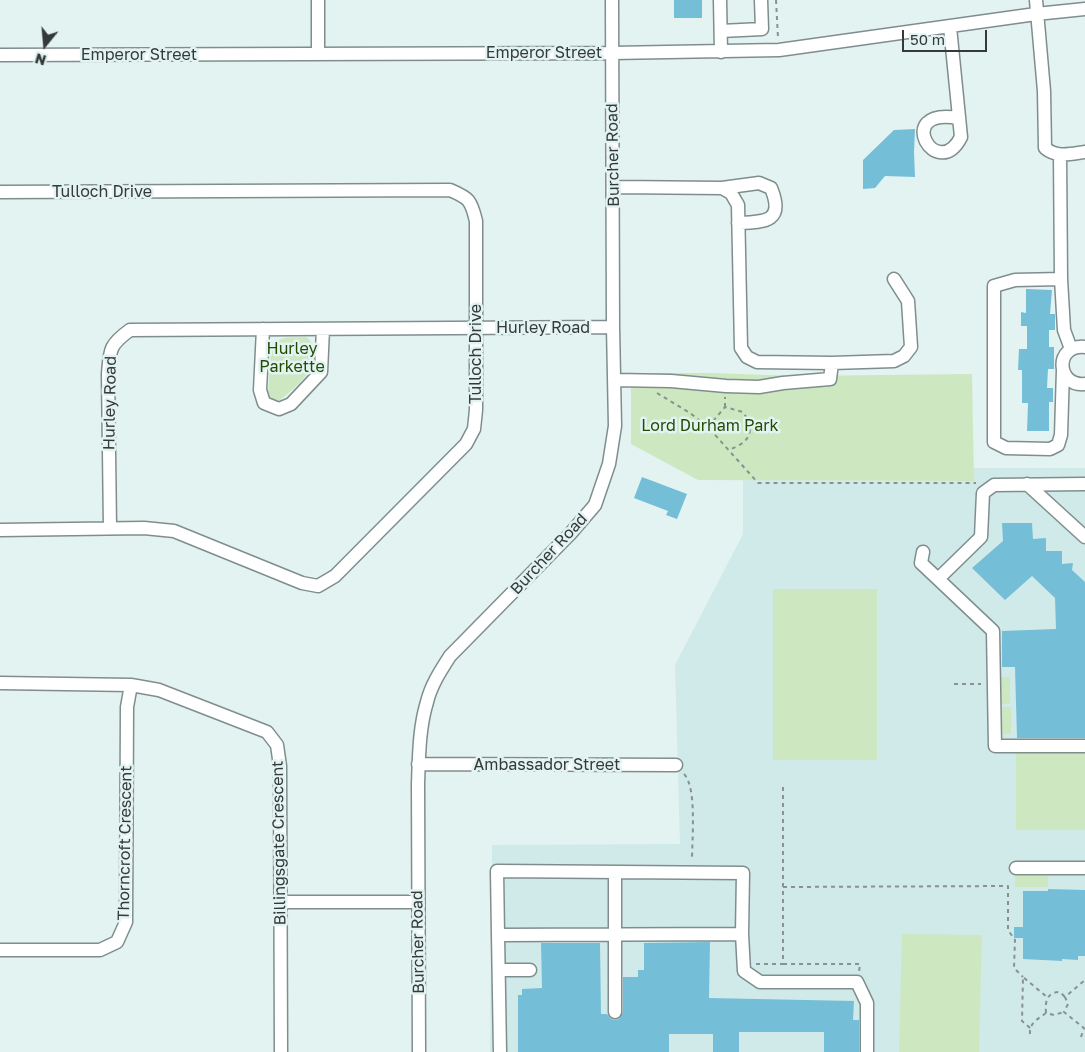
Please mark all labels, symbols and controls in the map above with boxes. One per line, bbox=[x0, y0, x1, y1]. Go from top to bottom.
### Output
north arrow bbox=[20, 20, 70, 70]
scale bar bbox=[905, 20, 990, 52]
text: 50 m bbox=[910, 30, 945, 48]
street label: Emperor Street bbox=[486, 43, 602, 63]
street label: Emperor Street bbox=[81, 45, 197, 65]
text: N bbox=[33, 50, 48, 70]
street label: Burcher Road bbox=[602, 103, 624, 207]
street label: Tulloch Drive bbox=[52, 182, 152, 202]
street label: Tulloch Drive bbox=[466, 304, 486, 404]
street label: Hurley Road bbox=[496, 318, 590, 338]
park label: Hurley Parkette bbox=[259, 339, 325, 377]
street label: Hurley Road bbox=[100, 356, 120, 450]
park label: Lord Durham Park bbox=[641, 416, 779, 436]
street label: Burcher Road bbox=[507, 510, 591, 598]
street label: Ambassador Street bbox=[474, 755, 620, 775]
street label: Billingsgate Crescent bbox=[268, 760, 290, 926]
street label: Thorncroft Crescent bbox=[114, 765, 136, 921]
street label: Burcher Road bbox=[407, 890, 429, 994]

